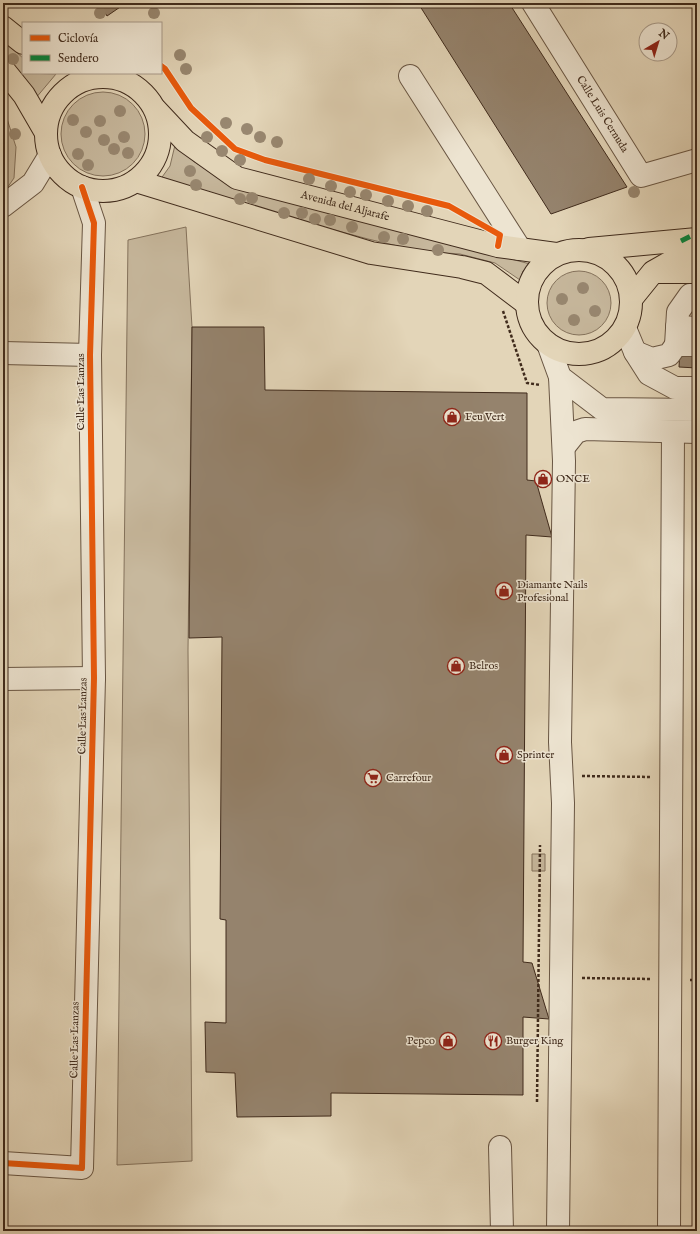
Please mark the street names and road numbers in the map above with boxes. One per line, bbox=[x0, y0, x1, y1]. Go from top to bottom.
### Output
street label: Calle Luis Cernuda bbox=[573, 73, 632, 155]
street label: Avenida del Aljarafe bbox=[298, 188, 391, 224]
street label: Calle Las Lanzas bbox=[74, 353, 88, 431]
street label: Calle Las Lanzas bbox=[75, 677, 91, 755]
street label: Calle Las Lanzas bbox=[67, 1001, 83, 1079]

